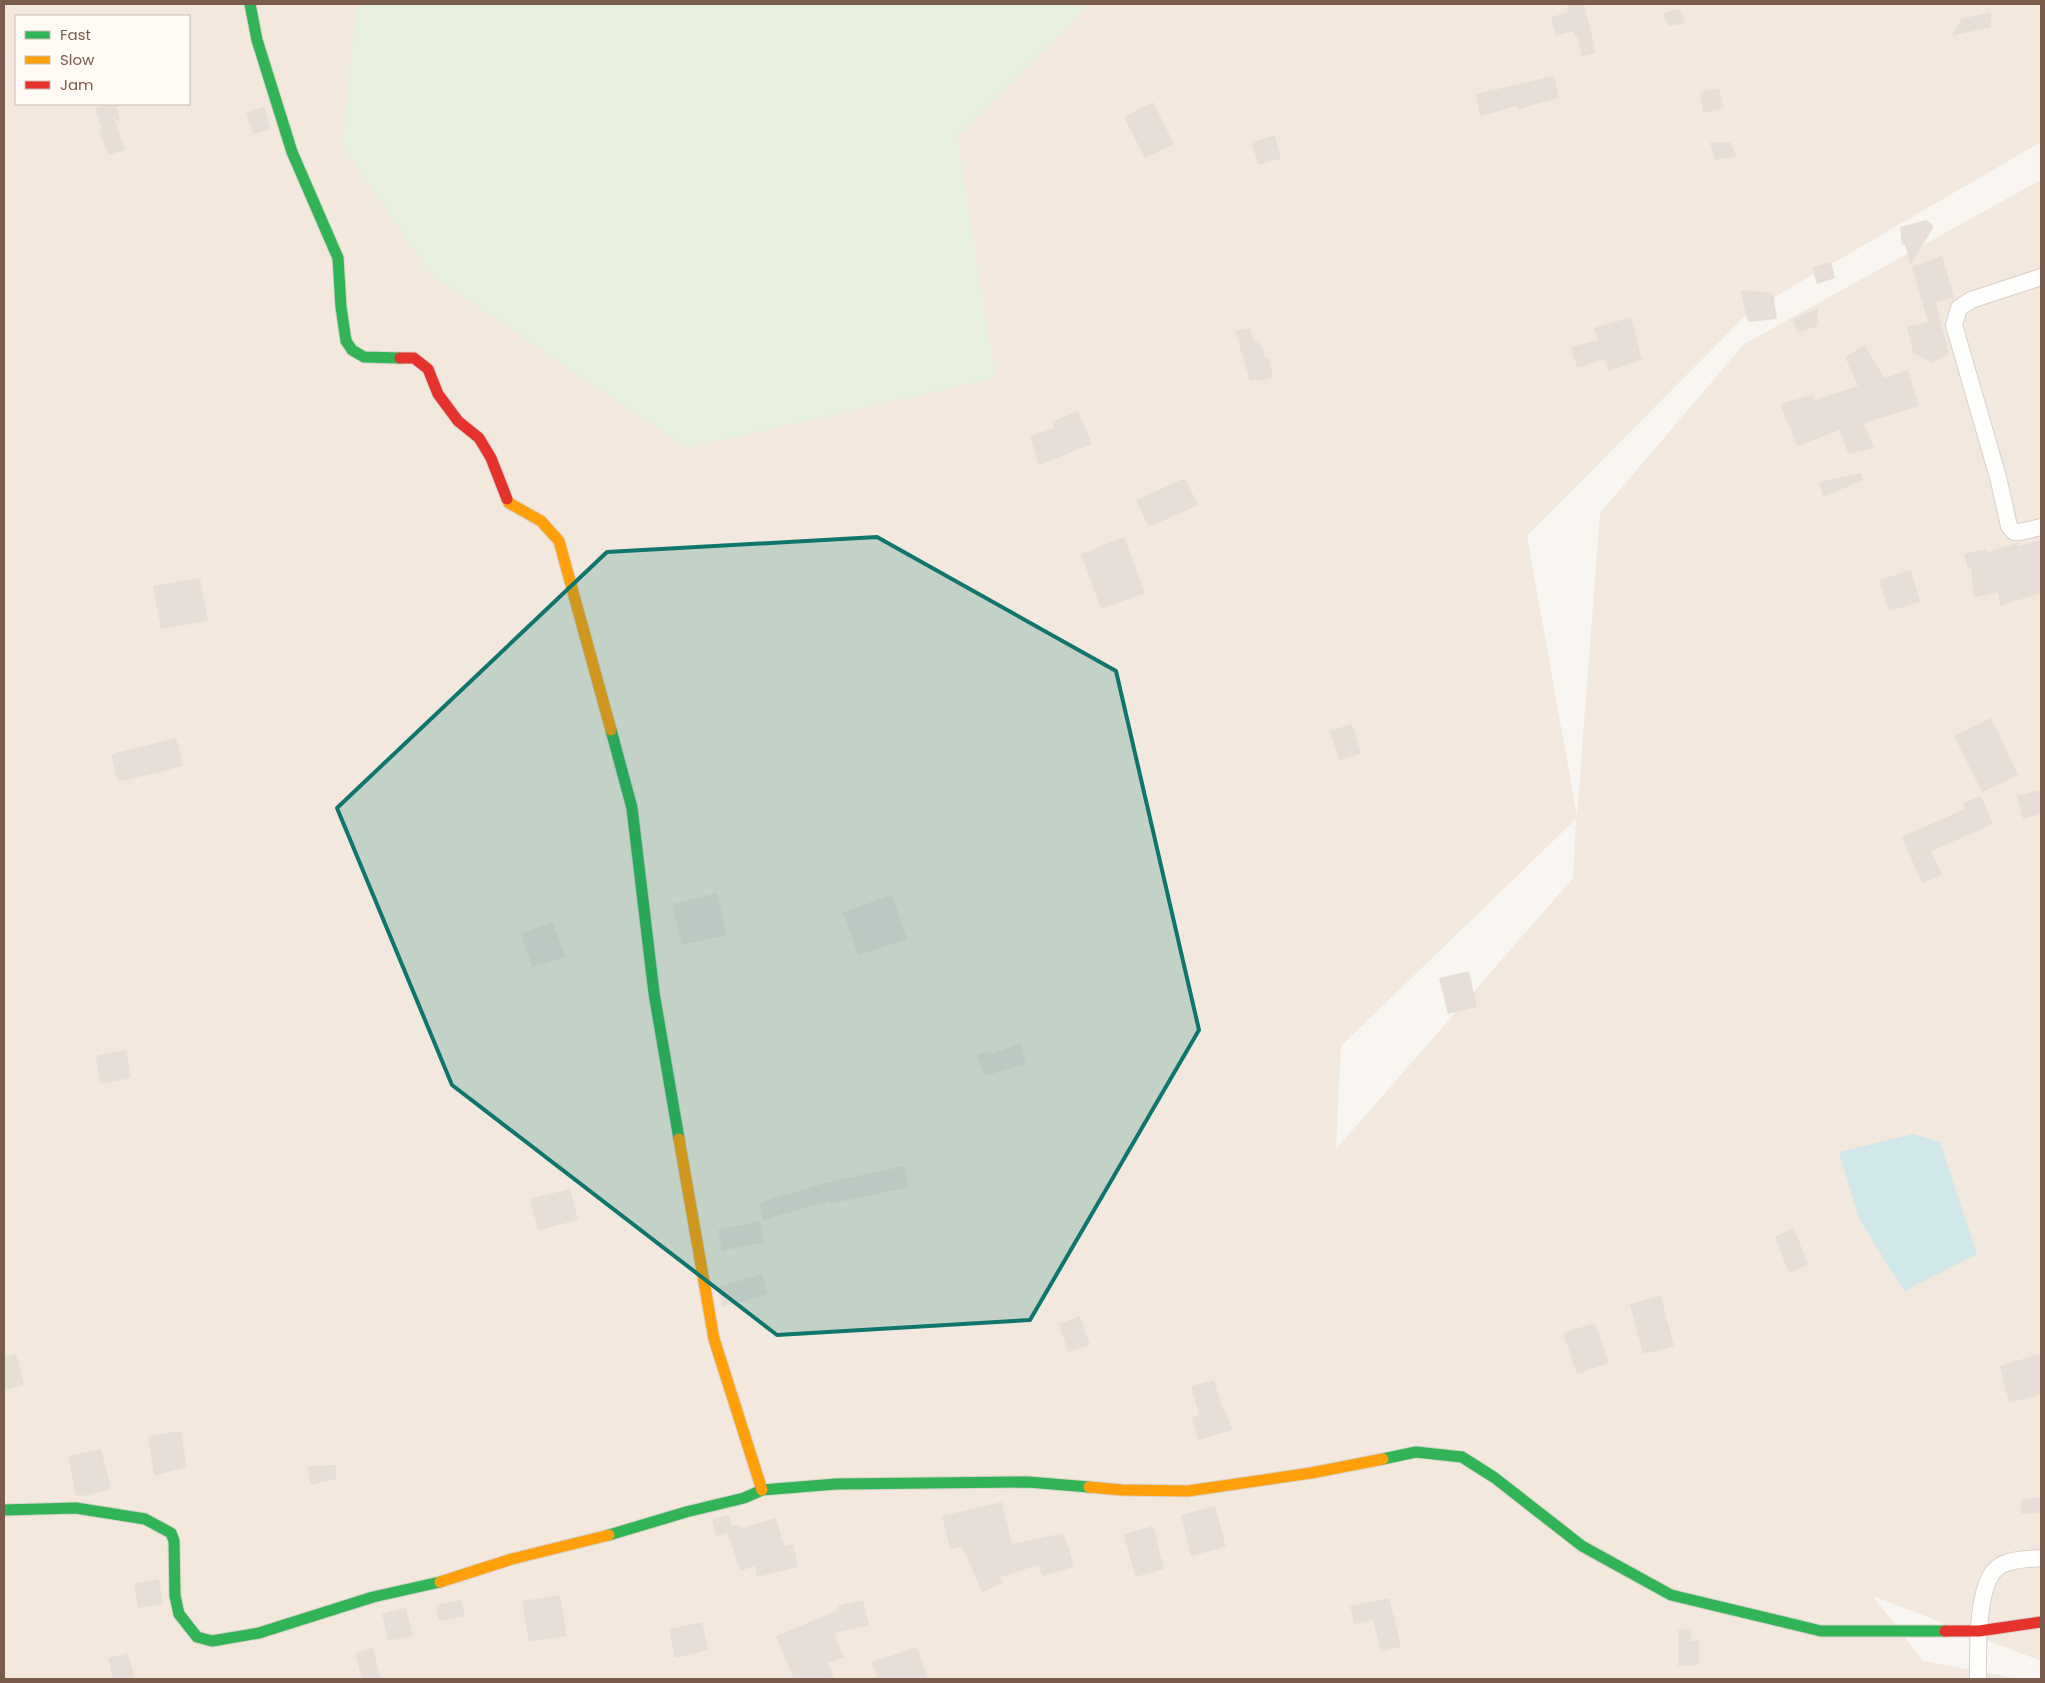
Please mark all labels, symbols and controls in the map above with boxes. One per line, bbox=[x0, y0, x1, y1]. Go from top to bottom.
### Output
legend bbox=[15, 15, 190, 105]
text: Fast bbox=[60, 24, 91, 45]
text: Slow bbox=[60, 49, 95, 70]
text: Jam bbox=[60, 74, 94, 95]

